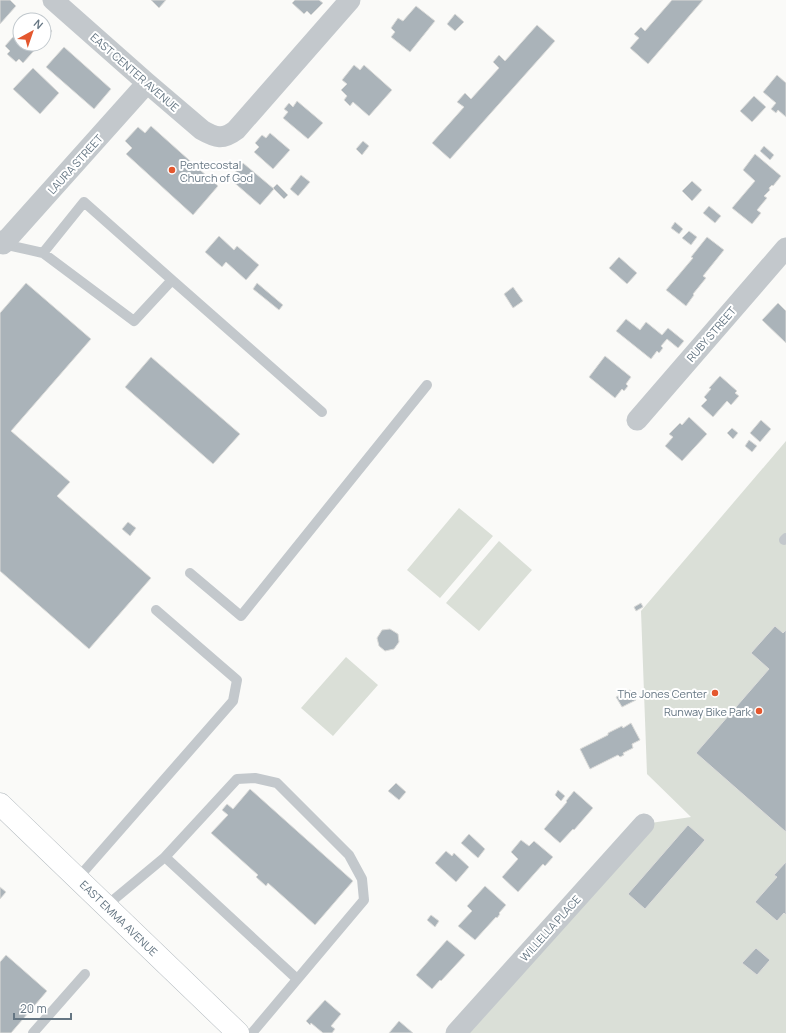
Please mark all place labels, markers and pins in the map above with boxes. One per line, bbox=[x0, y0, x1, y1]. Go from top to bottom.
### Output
place label: Pentecostal Church of God bbox=[180, 157, 253, 185]
marker: Pentecostal Church of God bbox=[167, 165, 177, 175]
place label: The Jones Center bbox=[618, 686, 707, 701]
marker: The Jones Center bbox=[710, 688, 720, 698]
place label: Runway Bike Park bbox=[664, 704, 752, 719]
marker: Runway Bike Park bbox=[754, 706, 764, 716]

